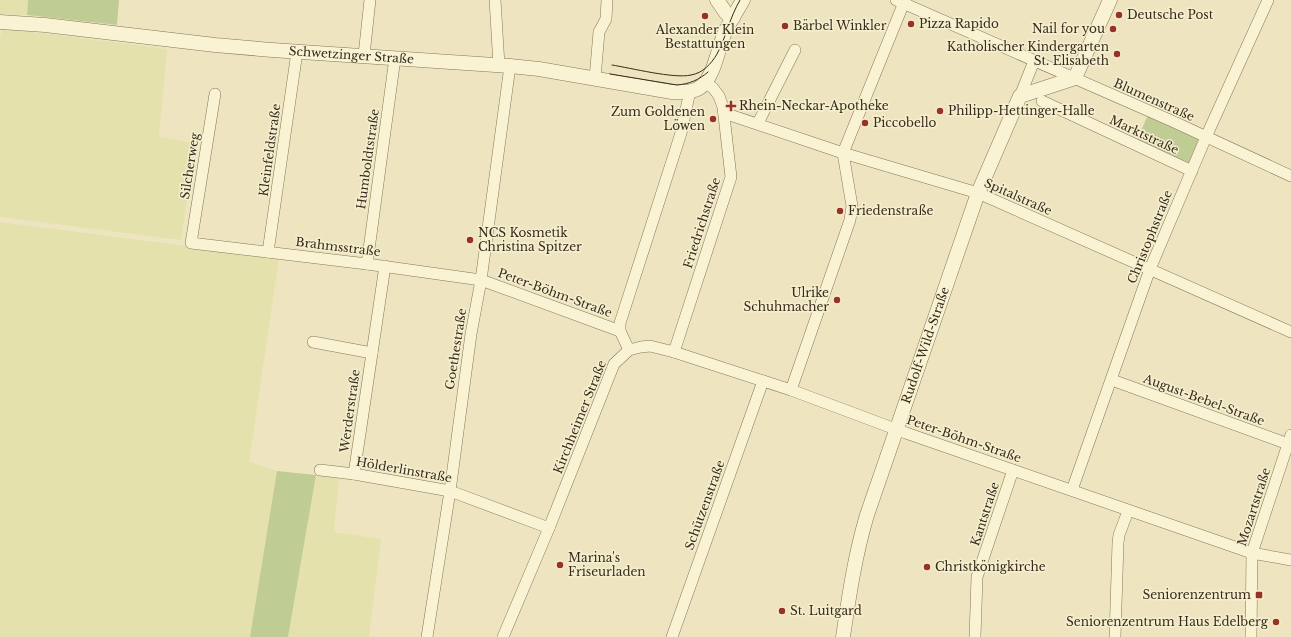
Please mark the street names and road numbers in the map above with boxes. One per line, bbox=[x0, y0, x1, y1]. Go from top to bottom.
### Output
street label: Schwetzinger Straße bbox=[288, 43, 415, 67]
street label: Blumenstraße bbox=[1112, 75, 1197, 124]
street label: Kleinfeldstraße bbox=[256, 102, 283, 197]
street label: Humboldtstraße bbox=[353, 108, 382, 210]
street label: Marktstraße bbox=[1107, 112, 1181, 157]
street label: Silcherweg bbox=[177, 131, 202, 200]
street label: Friedrichstraße bbox=[680, 175, 723, 270]
street label: Spitalstraße bbox=[982, 175, 1054, 218]
street label: Christophstraße bbox=[1124, 188, 1175, 286]
street label: Brahmsstraße bbox=[295, 234, 382, 259]
street label: Peter-Böhm-Straße bbox=[496, 265, 614, 320]
street label: Rudolf-Wild-Straße bbox=[898, 285, 952, 405]
street label: Goethestraße bbox=[442, 307, 469, 391]
street label: Kirchheimer Straße bbox=[550, 358, 609, 476]
street label: Werderstraße bbox=[336, 368, 363, 454]
street label: August-Bebel-Straße bbox=[1141, 370, 1267, 428]
street label: Peter-Böhm-Straße bbox=[905, 412, 1024, 465]
street label: Hölderlinstraße bbox=[355, 454, 453, 485]
street label: Schützenstraße bbox=[681, 458, 728, 552]
street label: Mozartstraße bbox=[1234, 466, 1273, 548]
street label: Kantstraße bbox=[967, 480, 1002, 548]

